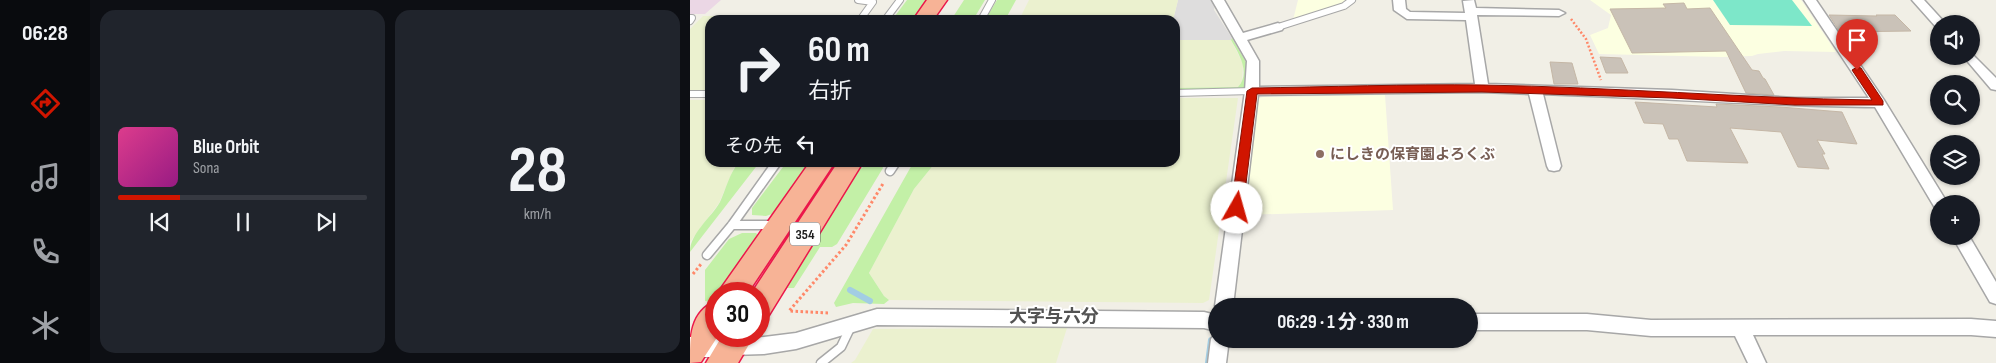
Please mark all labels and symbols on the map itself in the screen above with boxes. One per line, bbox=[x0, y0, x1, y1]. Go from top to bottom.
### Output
pin bbox=[1836, 19, 1878, 70]
place label: にしきの保育園よろくぶ bbox=[1330, 145, 1495, 164]
marker: にしきの保育園よろくぶ bbox=[1314, 148, 1326, 160]
position arrow bbox=[1210, 181, 1262, 233]
road number: 354 bbox=[790, 222, 820, 245]
speed limit sign: 30 bbox=[705, 282, 770, 347]
district label: 大字与六分 bbox=[1009, 306, 1099, 327]

